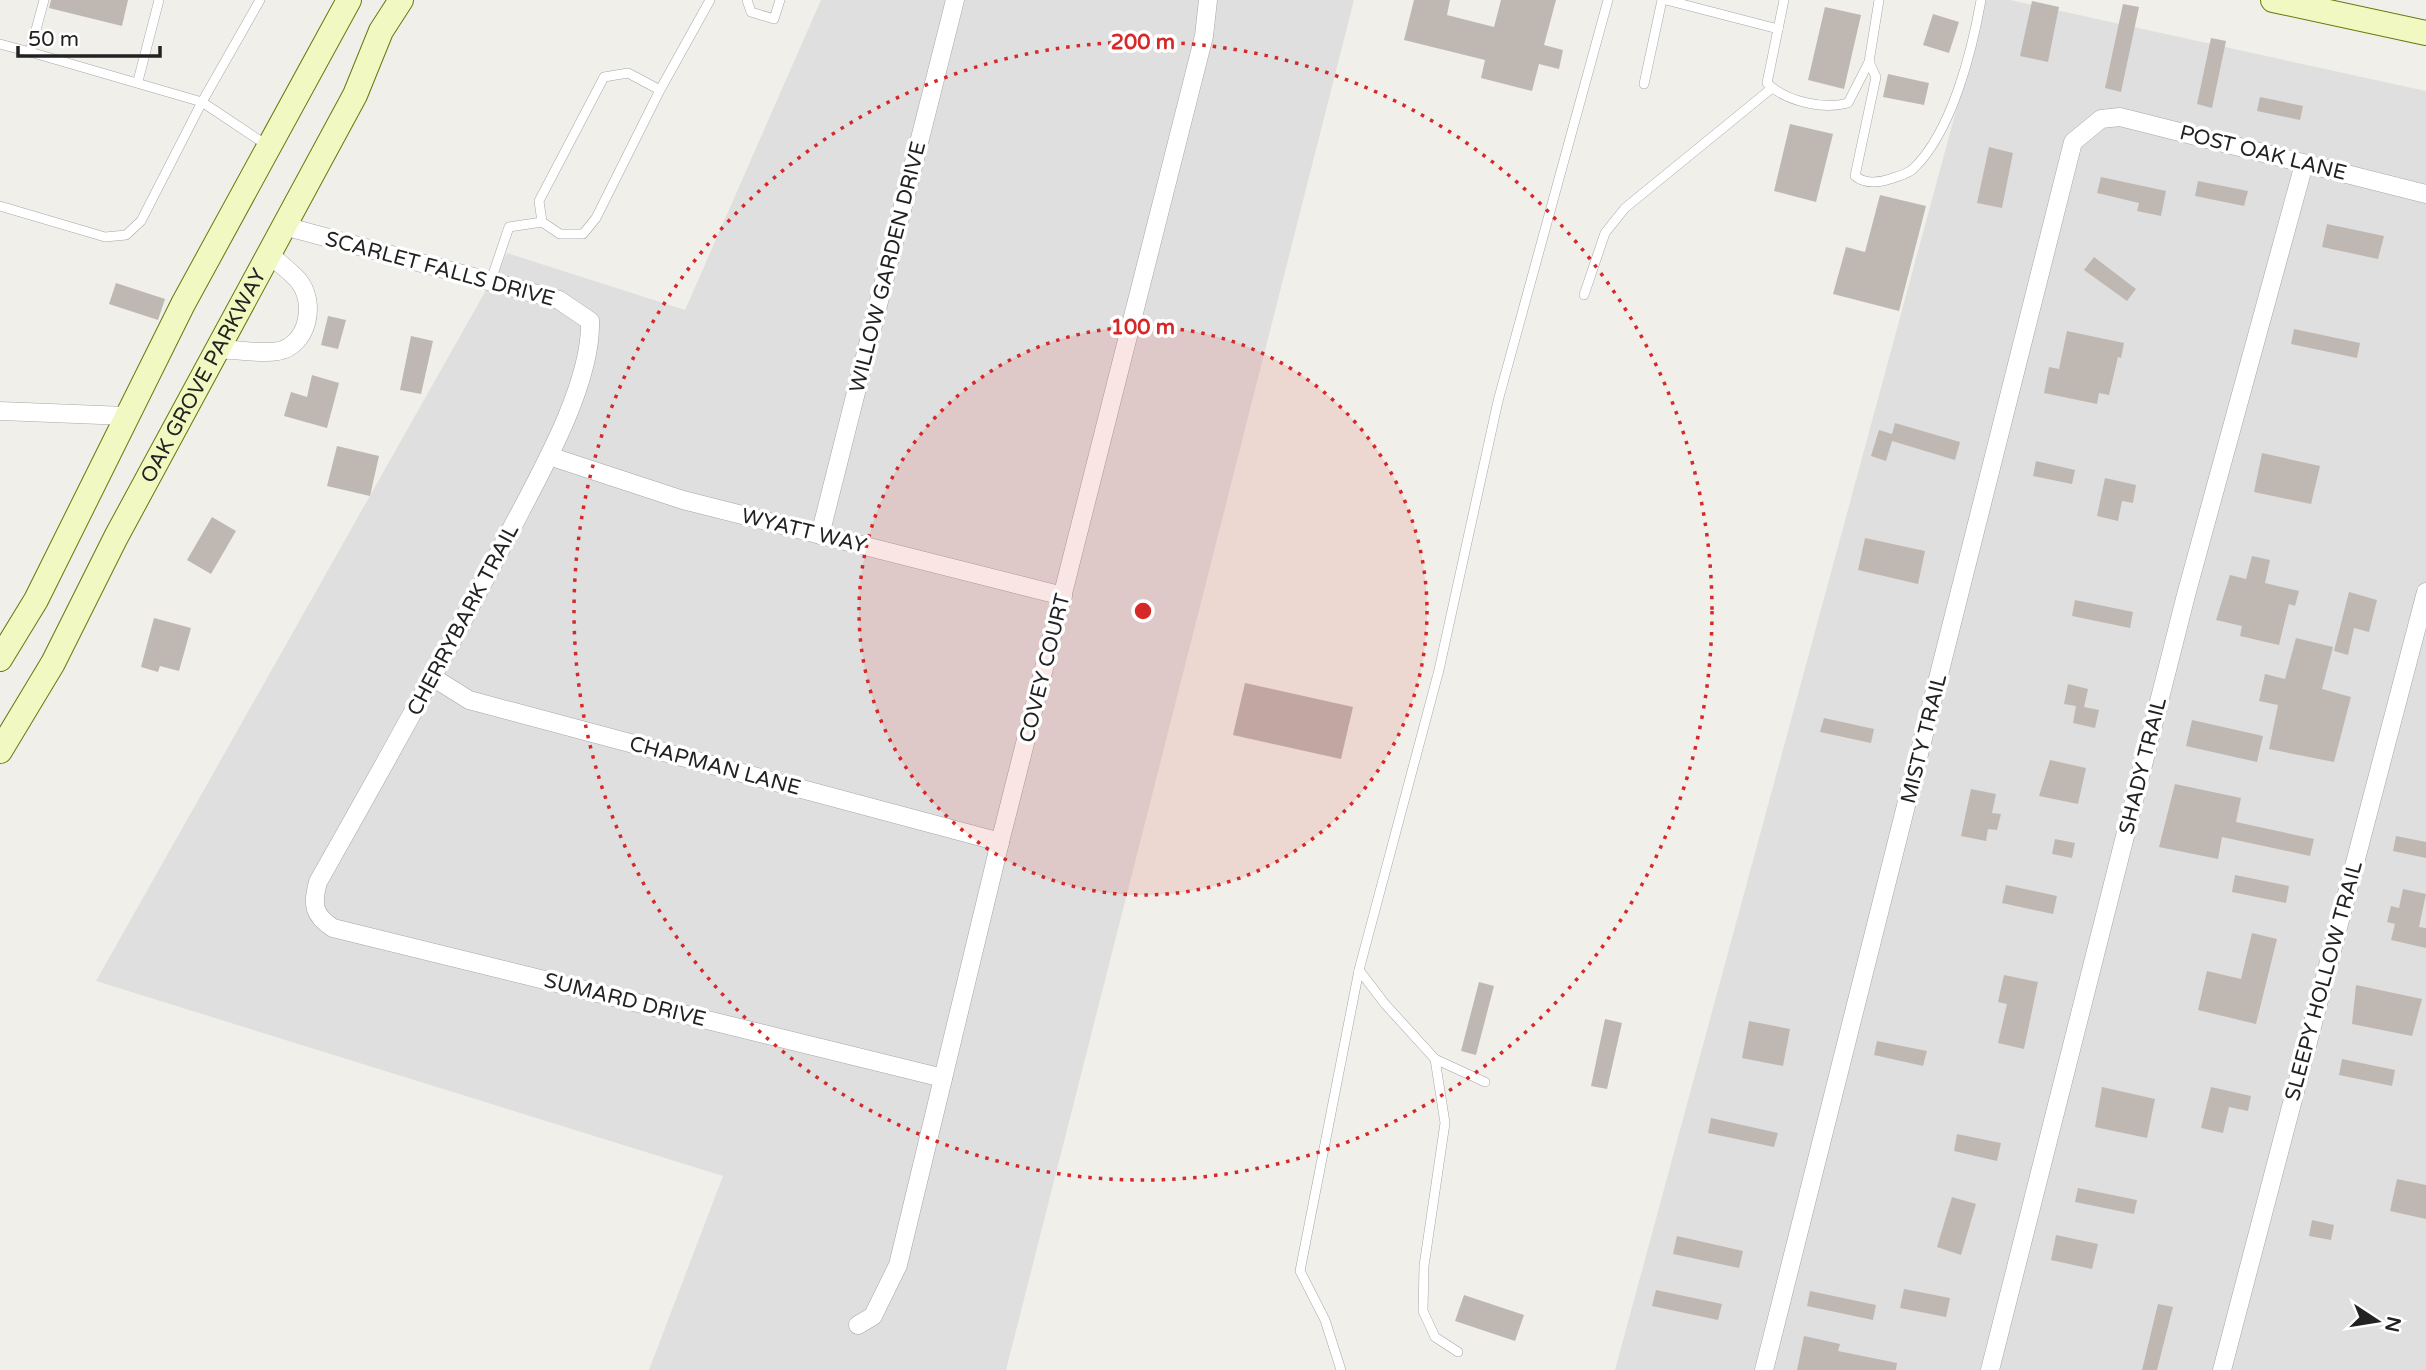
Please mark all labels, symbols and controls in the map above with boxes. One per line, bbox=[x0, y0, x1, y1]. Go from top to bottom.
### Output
scale bar bbox=[18, 14, 159, 58]
text: 50 m bbox=[28, 27, 79, 52]
text: 200 m bbox=[1111, 30, 1175, 55]
street label: POST OAK LANE bbox=[2177, 120, 2349, 186]
street label: WILLOW GARDEN DRIVE bbox=[845, 139, 931, 395]
street label: SCARLET FALLS DRIVE bbox=[323, 226, 557, 312]
street label: OAK GROVE PARKWAY bbox=[135, 264, 271, 487]
text: 100 m bbox=[1111, 315, 1175, 340]
street label: WYATT WAY bbox=[739, 503, 869, 559]
street label: CHERRYBARK TRAIL bbox=[402, 520, 524, 720]
street label: COVEY COURT bbox=[1014, 591, 1076, 745]
centre of rings bbox=[1131, 599, 1155, 623]
street label: MISTY TRAIL bbox=[1896, 672, 1952, 806]
street label: SHADY TRAIL bbox=[2114, 695, 2172, 837]
street label: CHAPMAN LANE bbox=[627, 731, 803, 801]
street label: SLEEPY HOLLOW TRAIL bbox=[2280, 858, 2368, 1104]
street label: SUMARD DRIVE bbox=[542, 968, 708, 1032]
north arrow bbox=[2342, 1286, 2412, 1356]
text: N bbox=[2380, 1315, 2405, 1334]

